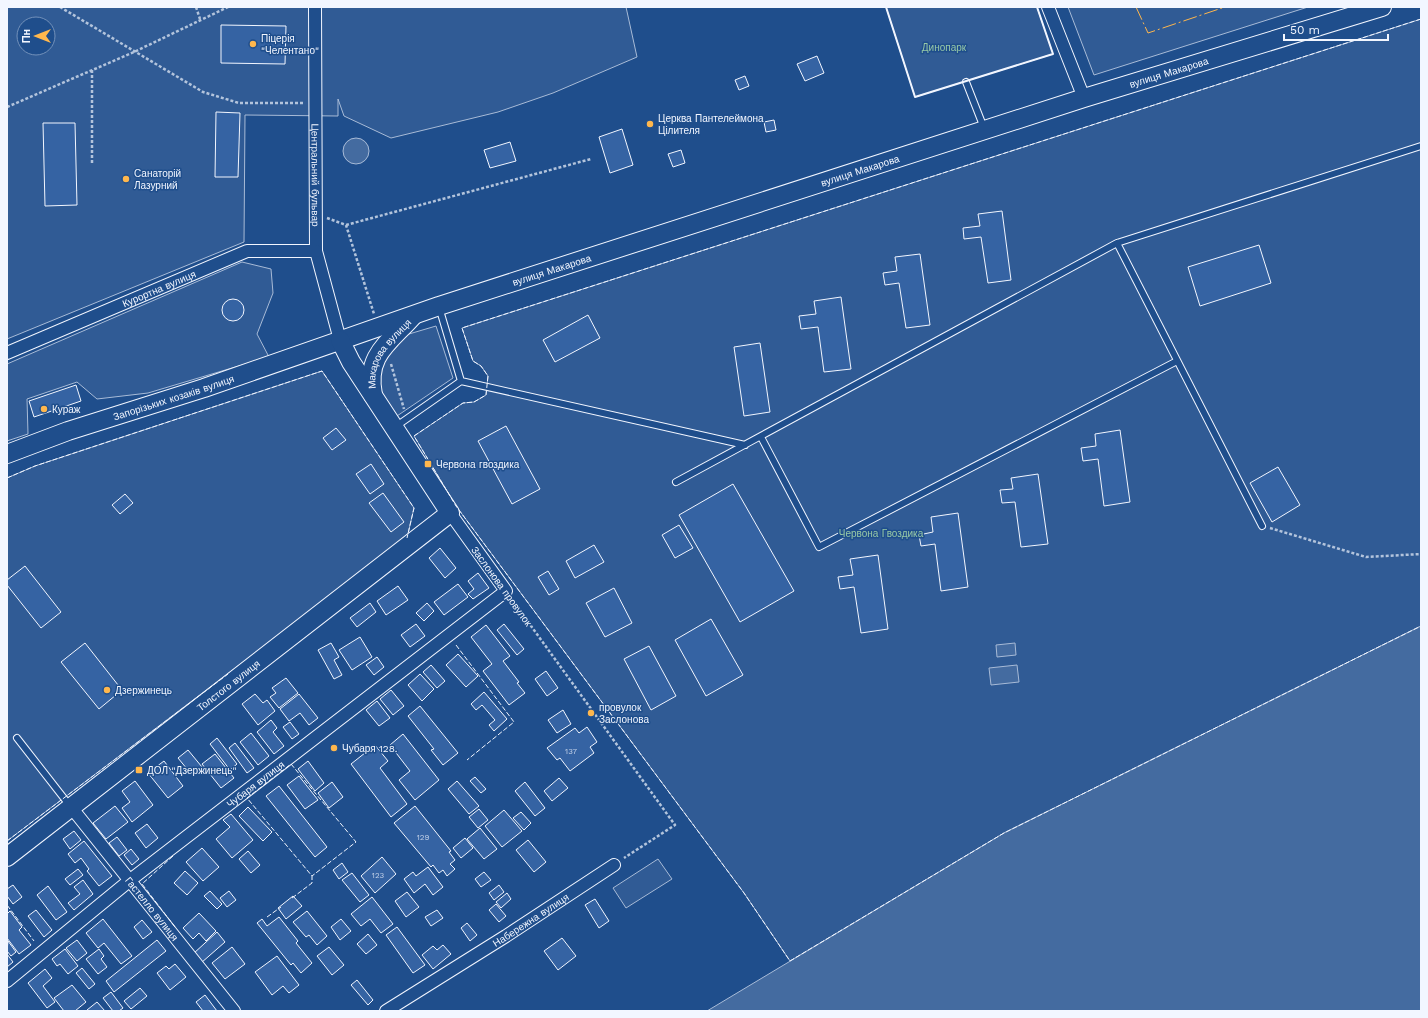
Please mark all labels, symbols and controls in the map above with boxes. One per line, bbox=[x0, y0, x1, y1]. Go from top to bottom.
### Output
north arrow bbox=[16, 16, 56, 56]
scale bar bbox=[1284, 16, 1388, 42]
text: 50 m bbox=[1290, 23, 1320, 37]
text: Пн bbox=[20, 29, 33, 43]
place label: Піцерія "Челентано" bbox=[261, 33, 319, 56]
marker: Піцерія "Челентано" bbox=[248, 39, 258, 49]
park label: Динопарк bbox=[922, 42, 967, 53]
street label: вулиця Макарова bbox=[1128, 55, 1210, 90]
place label: Церква Пантелеймона Цілителя bbox=[658, 113, 764, 136]
marker: Церква Пантелеймона Цілителя bbox=[645, 119, 655, 129]
street label: Центральний бульвар bbox=[309, 123, 321, 227]
street label: вулиця Макарова bbox=[819, 153, 901, 189]
place label: Санаторій Лазурний bbox=[134, 168, 181, 191]
marker: Санаторій Лазурний bbox=[121, 174, 131, 184]
street label: вулиця Макарова bbox=[511, 252, 593, 288]
street label: Курортна вулиця bbox=[121, 268, 197, 309]
street label: Макарова вулиця bbox=[366, 317, 413, 389]
street label: Запорізьких козаків вулиця bbox=[112, 373, 236, 422]
marker: Кураж bbox=[39, 404, 49, 414]
place label: Кураж bbox=[52, 404, 81, 415]
marker: Червона гвоздика bbox=[423, 459, 433, 469]
place label: Червона гвоздика bbox=[436, 459, 520, 470]
park label: Червона Гвоздика bbox=[839, 528, 924, 539]
street label: Заслонова провулок bbox=[469, 544, 535, 629]
street label: Толстого вулиця bbox=[195, 658, 262, 713]
marker: Дзержинець bbox=[102, 685, 112, 695]
place label: Дзержинець bbox=[115, 685, 172, 696]
place label: провулок Заслонова bbox=[599, 702, 649, 725]
marker: провулок Заслонова bbox=[586, 708, 596, 718]
marker: Чубаря 128. bbox=[329, 743, 339, 753]
place label: Чубаря 128. bbox=[342, 743, 397, 754]
house number: 137 bbox=[565, 747, 577, 756]
street label: Чубаря вулиця bbox=[225, 759, 286, 810]
marker: ДОЛ "Дзержинець" bbox=[134, 765, 144, 775]
place label: ДОЛ "Дзержинець" bbox=[147, 765, 236, 776]
house number: 129 bbox=[417, 833, 429, 842]
house number: 123 bbox=[372, 871, 385, 880]
street label: Гастелло вулиця bbox=[123, 875, 181, 943]
street label: Набережна вулиця bbox=[491, 891, 571, 949]

